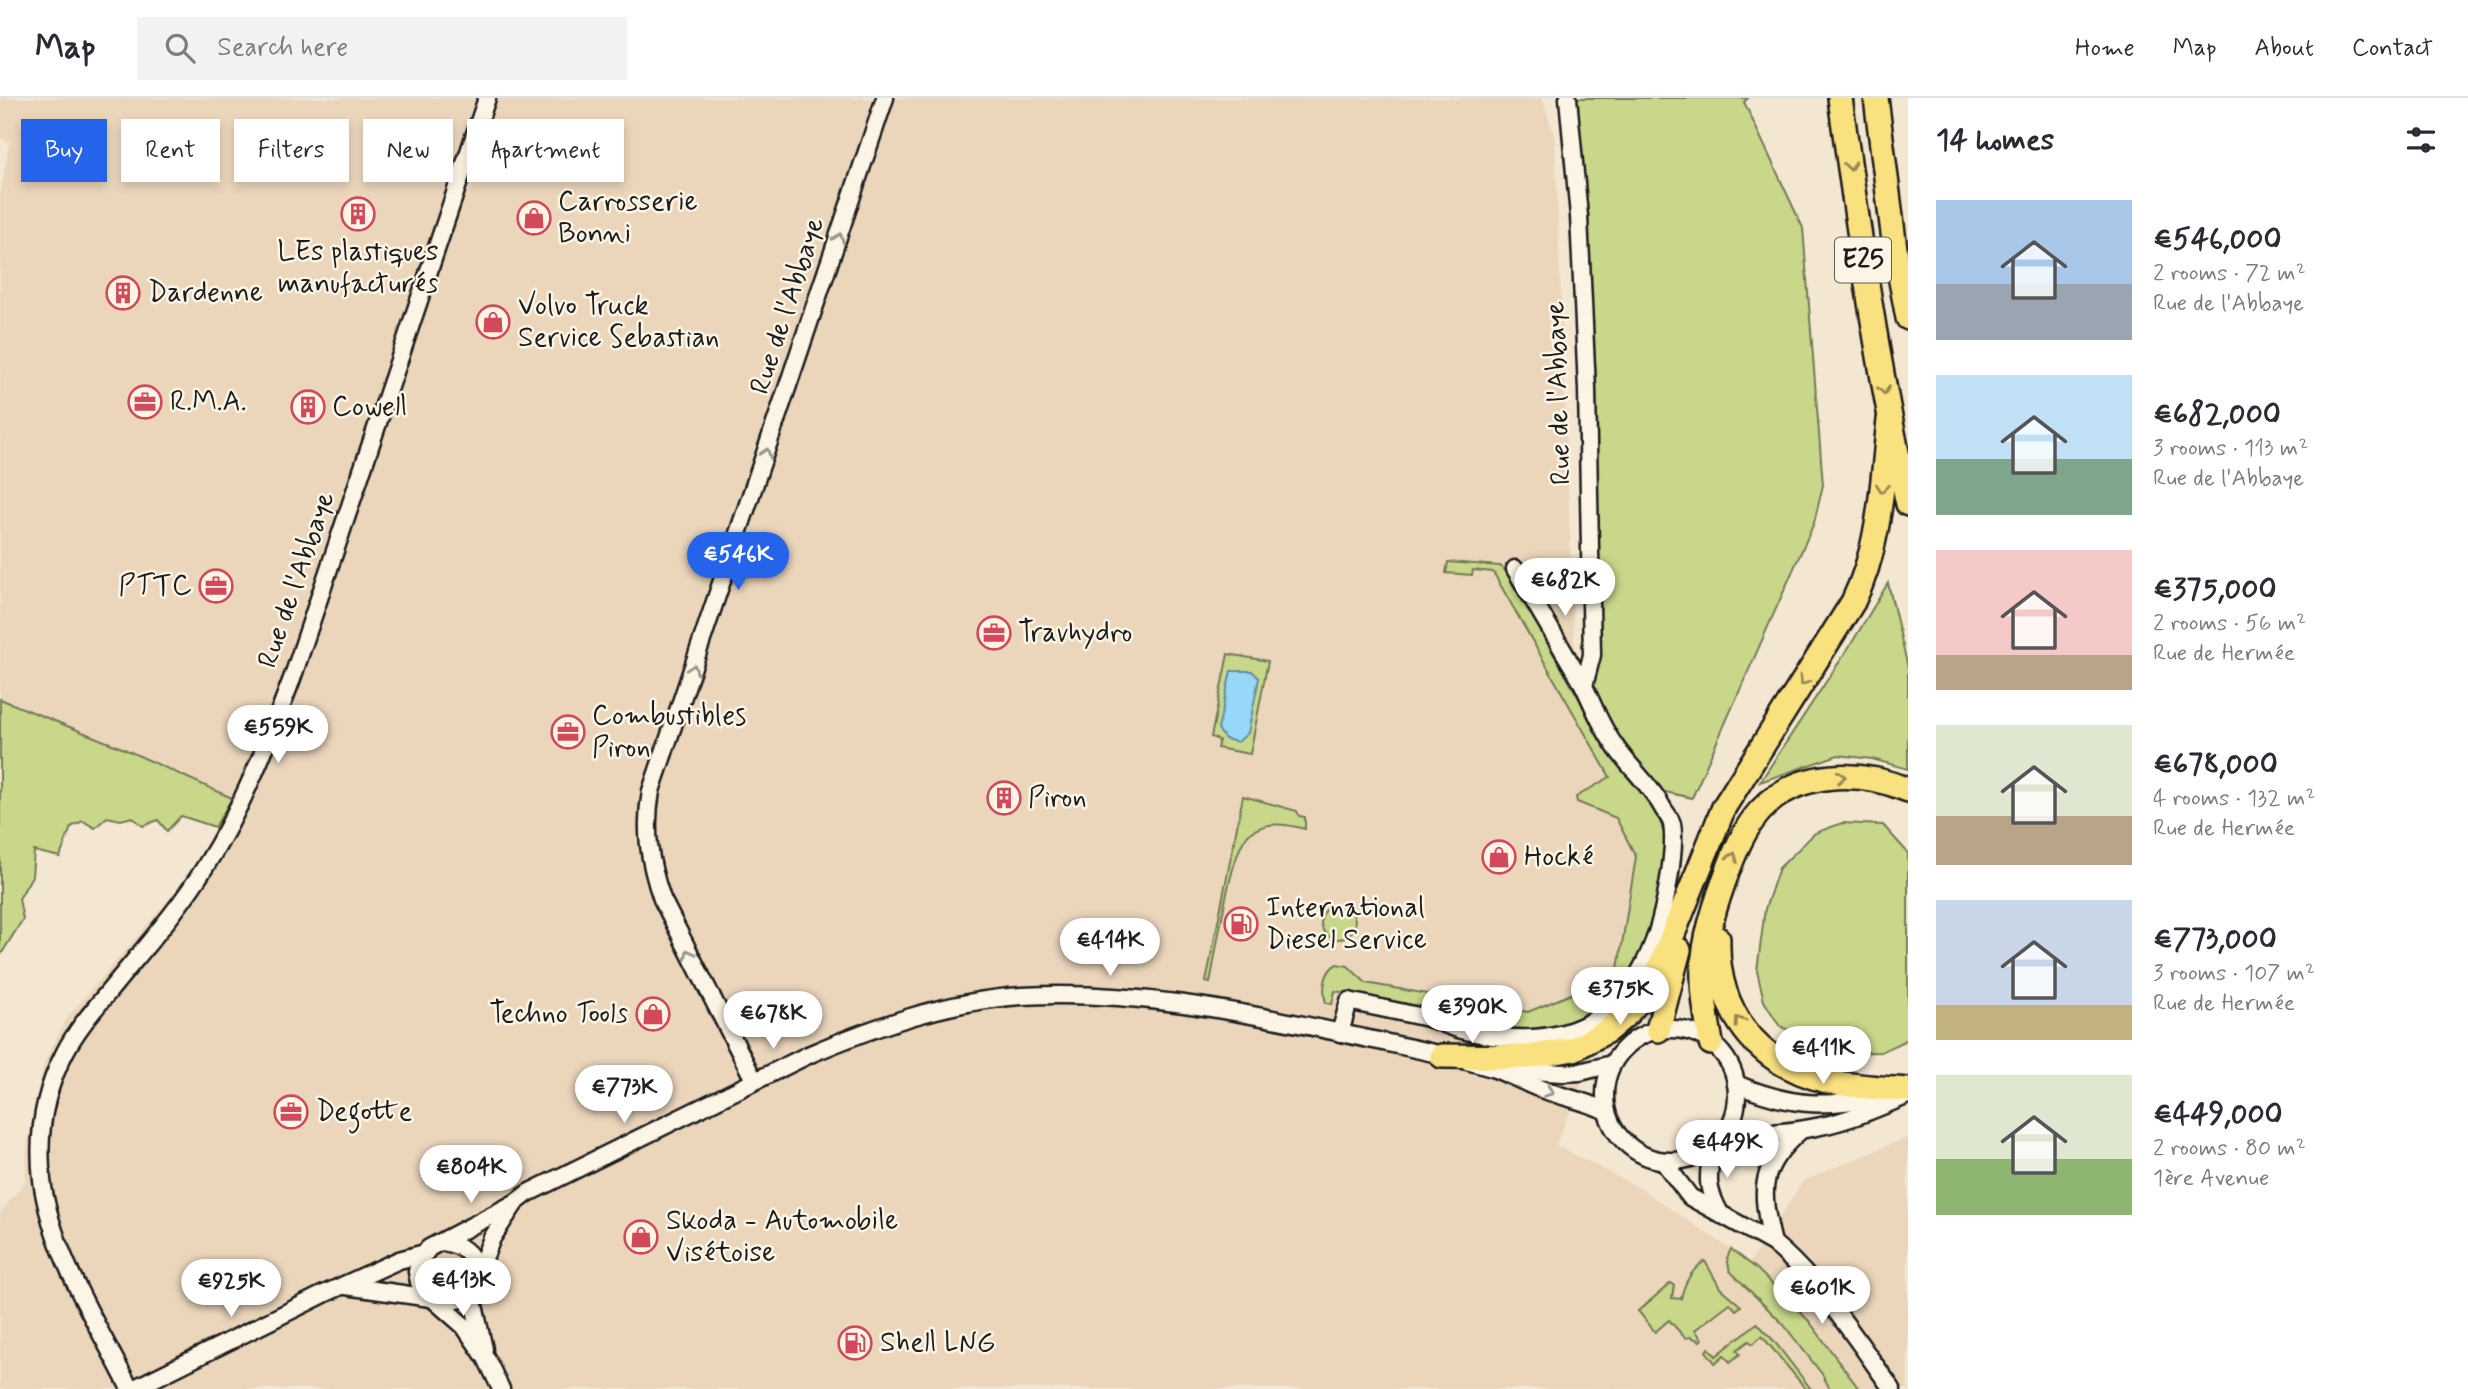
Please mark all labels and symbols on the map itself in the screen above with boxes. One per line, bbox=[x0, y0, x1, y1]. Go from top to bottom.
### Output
one-way arrow bbox=[1842, 160, 1857, 171]
place label: Carrosserie Bonni bbox=[558, 184, 698, 253]
building icon: LEs plastiques manufacturés bbox=[339, 195, 377, 233]
shop icon: Carrosserie Bonni bbox=[515, 199, 553, 237]
street label: Rue de l'Abbaye bbox=[742, 213, 834, 399]
one-way arrow bbox=[830, 232, 845, 244]
place label: LEs plastiques manufacturés bbox=[277, 234, 439, 303]
road number: E25 bbox=[1835, 238, 1891, 282]
building icon: Dardenne bbox=[104, 274, 142, 312]
place label: Dardenne bbox=[148, 275, 263, 312]
place label: Volvo Truck Service Sebastian bbox=[518, 288, 719, 357]
street label: Rue de l'Abbaye bbox=[1537, 300, 1581, 486]
shop icon: Volvo Truck Service Sebastian bbox=[474, 303, 512, 341]
office icon: R.M.A. bbox=[126, 383, 164, 421]
place label: R.M.A. bbox=[170, 384, 247, 421]
one-way arrow bbox=[1876, 385, 1891, 396]
building icon: Cowell bbox=[289, 388, 327, 426]
place label: Cowell bbox=[332, 389, 407, 426]
one-way arrow bbox=[758, 448, 772, 460]
one-way arrow bbox=[1875, 483, 1890, 494]
street label: Rue de l'Abbaye bbox=[250, 487, 344, 673]
pin: €546K bbox=[689, 532, 787, 592]
pin: €682K bbox=[1516, 559, 1614, 618]
office icon: PTTC bbox=[197, 567, 235, 605]
place label: PTTC bbox=[118, 568, 192, 605]
office icon: Travhydro bbox=[975, 614, 1013, 652]
place label: Travhydro bbox=[1018, 615, 1132, 652]
one-way arrow bbox=[685, 663, 699, 675]
one-way arrow bbox=[1799, 674, 1812, 687]
place label: Combustibles Piron bbox=[592, 698, 746, 767]
pin: €559K bbox=[229, 706, 327, 765]
office icon: Combustibles Piron bbox=[549, 713, 587, 751]
one-way arrow bbox=[1836, 770, 1847, 785]
building icon: Piron bbox=[985, 779, 1023, 817]
place label: Piron bbox=[1028, 780, 1087, 817]
shop icon: Hocké bbox=[1480, 838, 1518, 876]
place label: Hocké bbox=[1524, 839, 1593, 876]
one-way arrow bbox=[1725, 852, 1739, 865]
place label: International Diesel Service bbox=[1266, 890, 1427, 959]
fuel station icon: International Diesel Service bbox=[1222, 905, 1260, 943]
pin: €414K bbox=[1061, 918, 1159, 978]
one-way arrow bbox=[684, 949, 698, 961]
pin: €375K bbox=[1571, 968, 1669, 1027]
pin: €390K bbox=[1423, 986, 1521, 1045]
pin: €678K bbox=[724, 992, 822, 1051]
shop icon: Techno Tools bbox=[634, 995, 672, 1033]
place label: Techno Tools bbox=[489, 996, 628, 1033]
one-way arrow bbox=[1735, 1016, 1747, 1029]
pin: €411K bbox=[1774, 1026, 1872, 1086]
pin: €773K bbox=[575, 1066, 673, 1125]
one-way arrow bbox=[1542, 1084, 1554, 1098]
office icon: Degotte bbox=[272, 1093, 310, 1131]
place label: Degotte bbox=[316, 1094, 412, 1134]
pin: €449K bbox=[1678, 1121, 1776, 1180]
pin: €804K bbox=[422, 1146, 520, 1205]
place label: Skoda - Automobile Visétoise bbox=[666, 1203, 898, 1272]
shop icon: Skoda - Automobile Visétoise bbox=[622, 1218, 660, 1256]
pin: €413K bbox=[414, 1258, 512, 1318]
pin: €925K bbox=[182, 1260, 280, 1319]
pin: €601K bbox=[1773, 1266, 1871, 1326]
fuel station icon: Shell LNG bbox=[836, 1324, 874, 1362]
place label: Shell LNG bbox=[880, 1325, 995, 1362]

